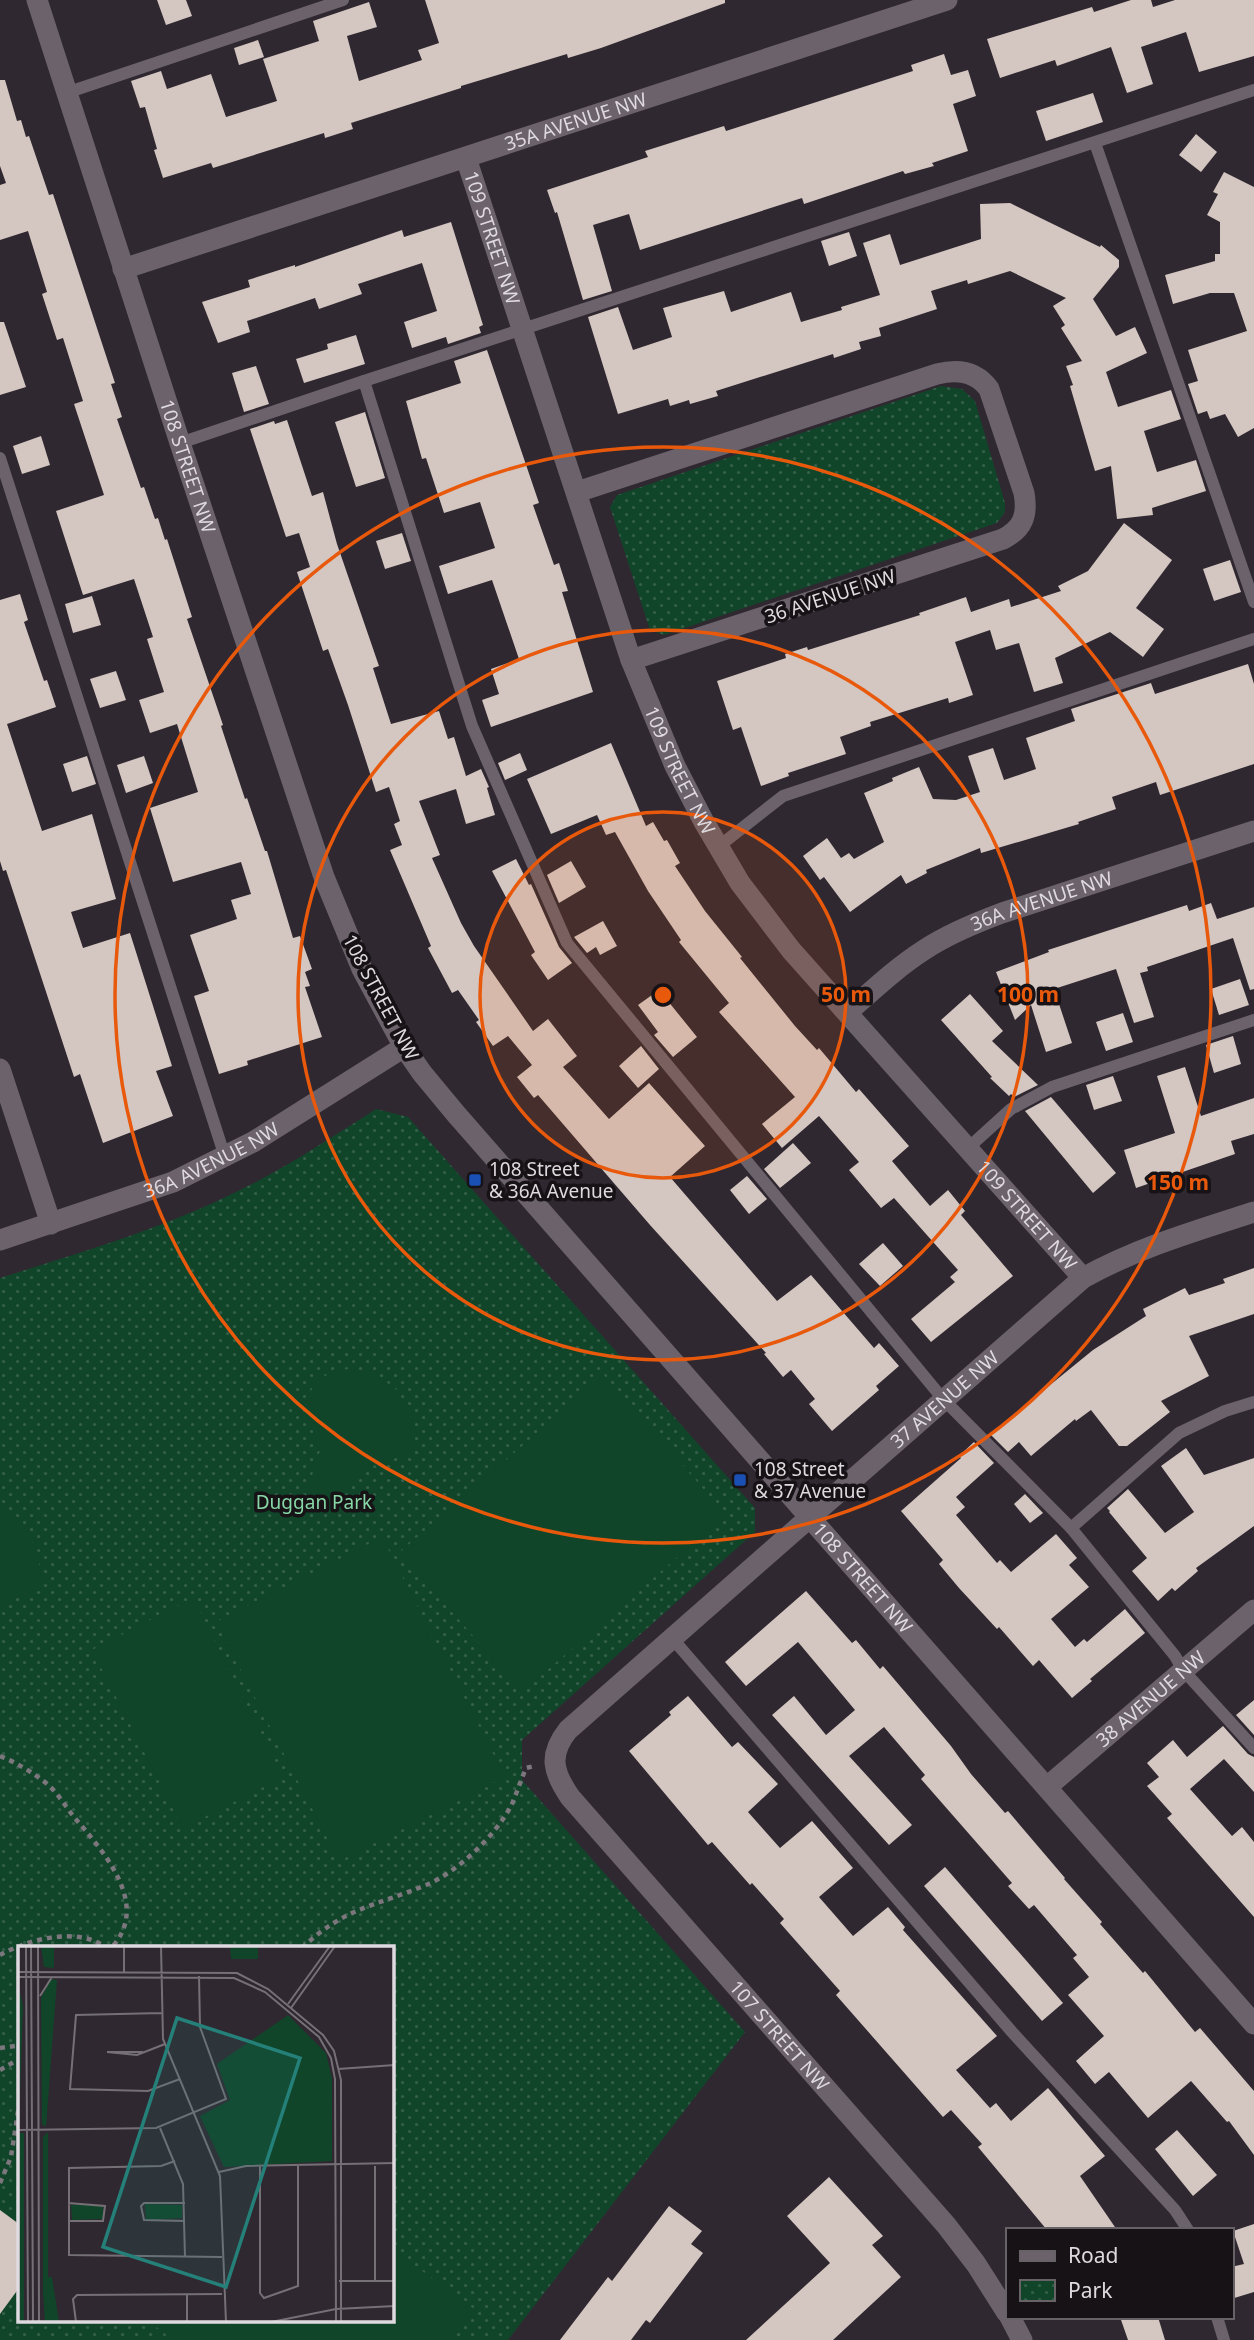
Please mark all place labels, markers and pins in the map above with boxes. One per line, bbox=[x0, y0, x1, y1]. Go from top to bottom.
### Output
centre of rings bbox=[651, 983, 675, 1007]
place label: 108 Street & 36A Avenue bbox=[489, 1156, 613, 1204]
marker: 108 Street & 36A Avenue bbox=[467, 1172, 483, 1188]
place label: 108 Street & 37 Avenue bbox=[754, 1456, 866, 1504]
marker: 108 Street & 37 Avenue bbox=[732, 1472, 748, 1488]

